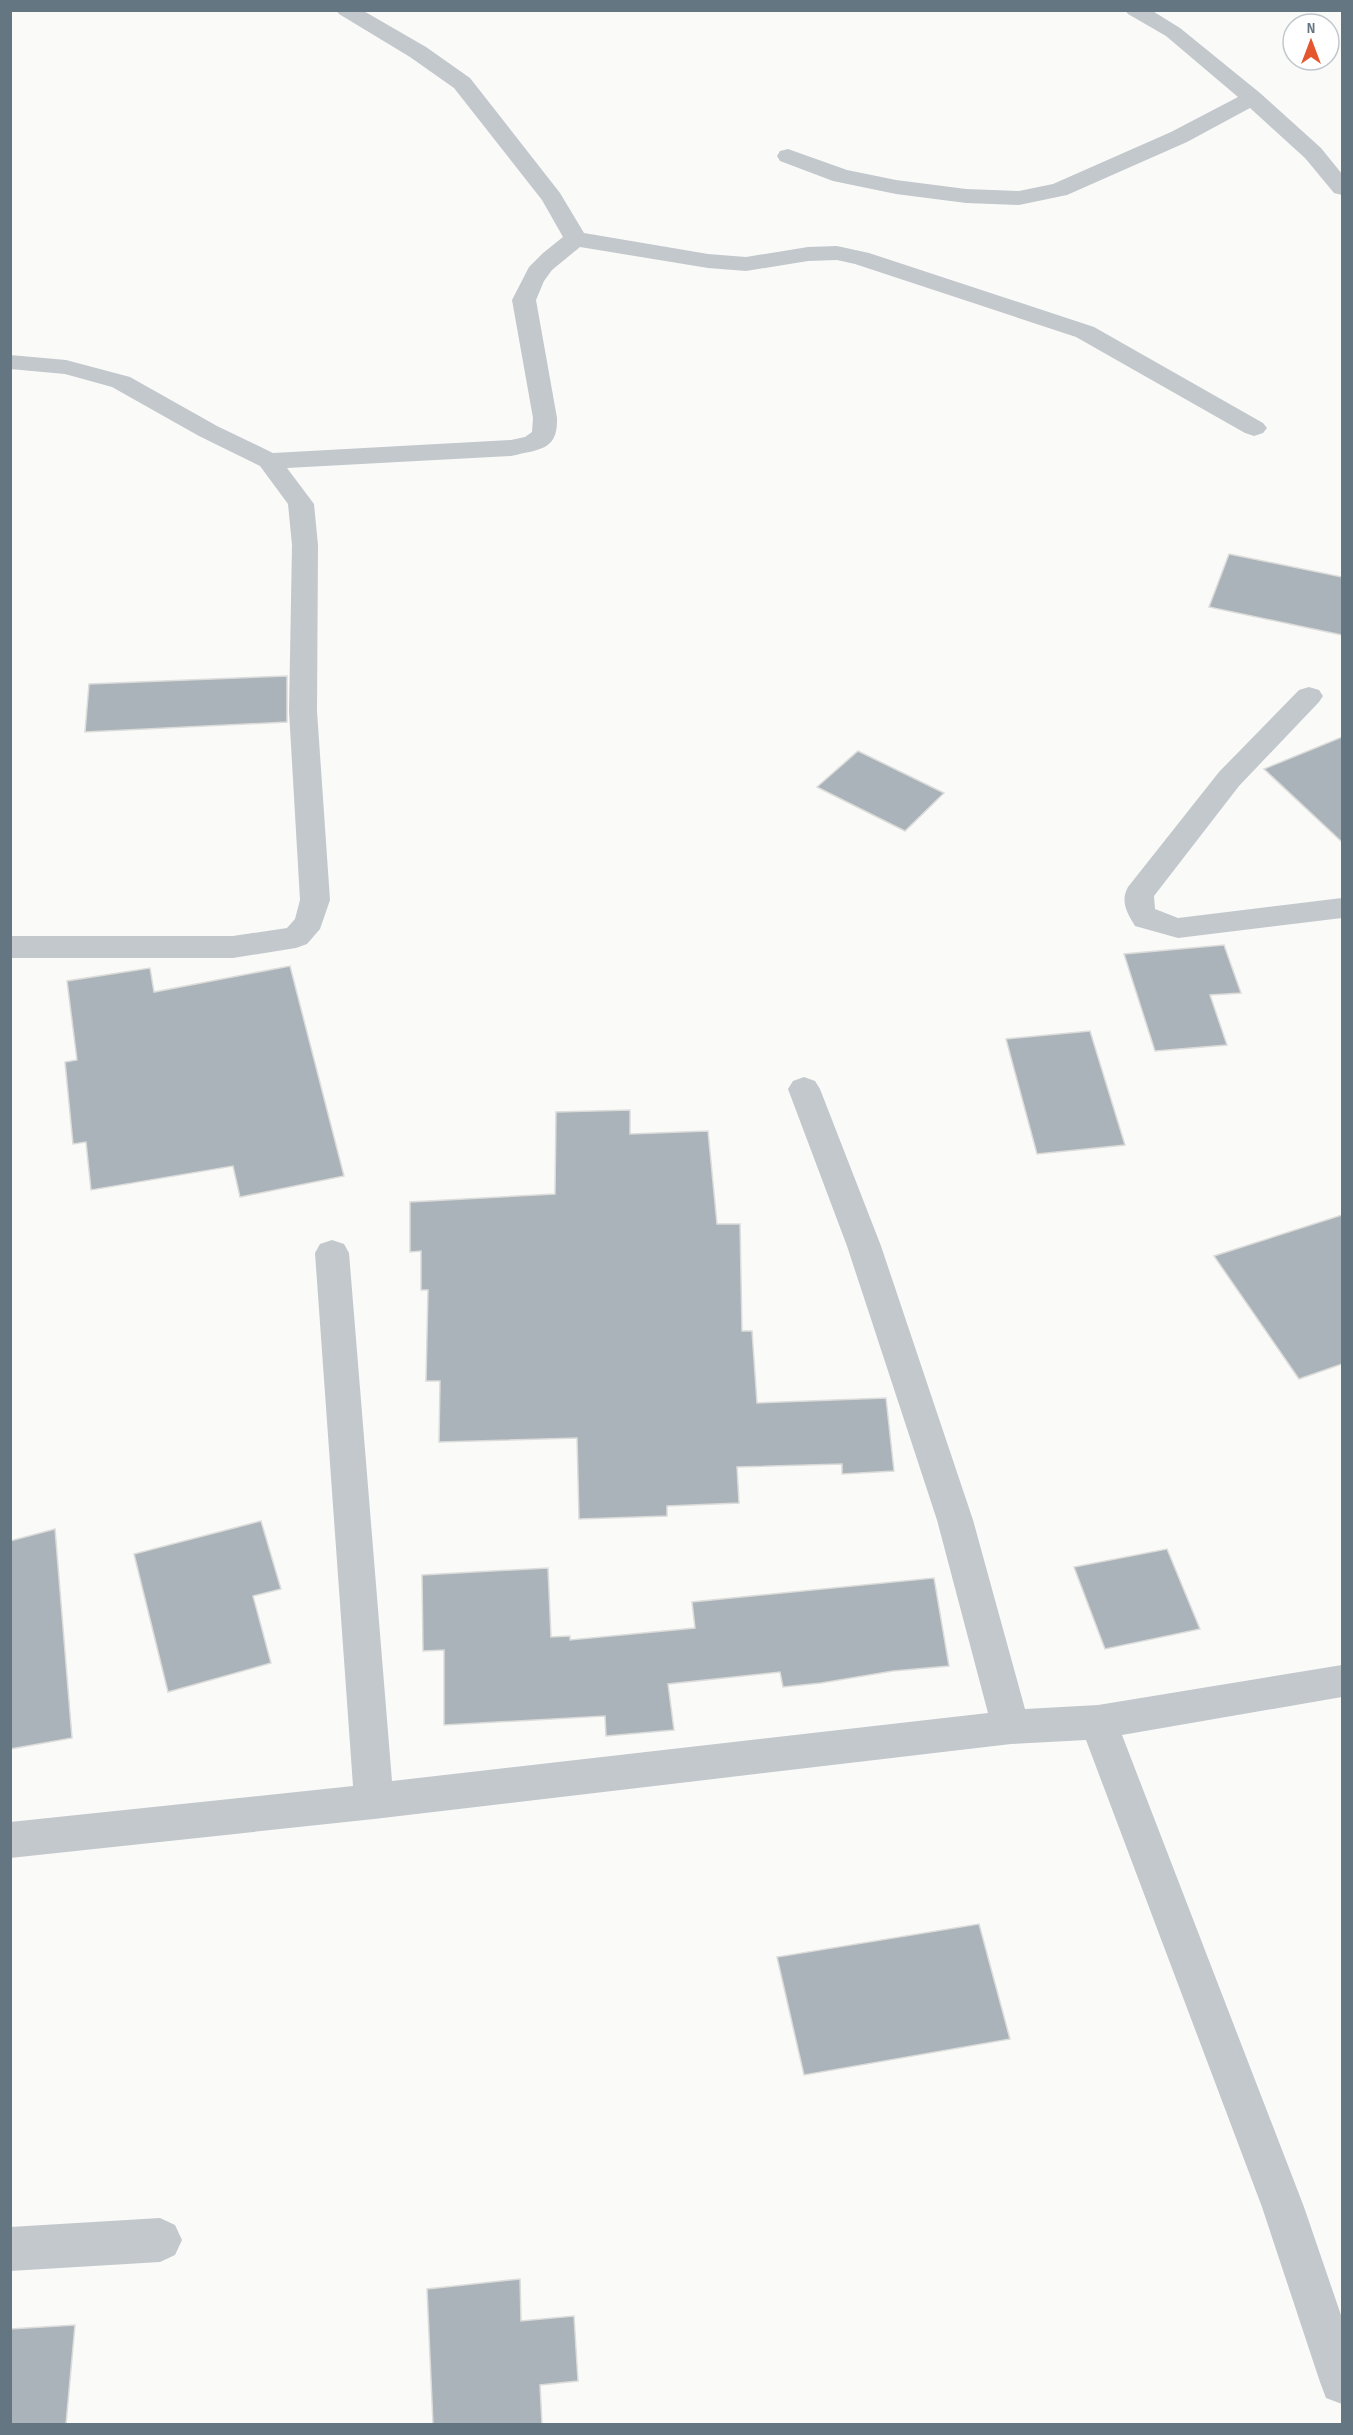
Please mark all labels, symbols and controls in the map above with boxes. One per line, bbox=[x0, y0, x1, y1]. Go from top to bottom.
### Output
north arrow bbox=[1281, 12, 1341, 72]
text: N bbox=[1307, 19, 1315, 38]

